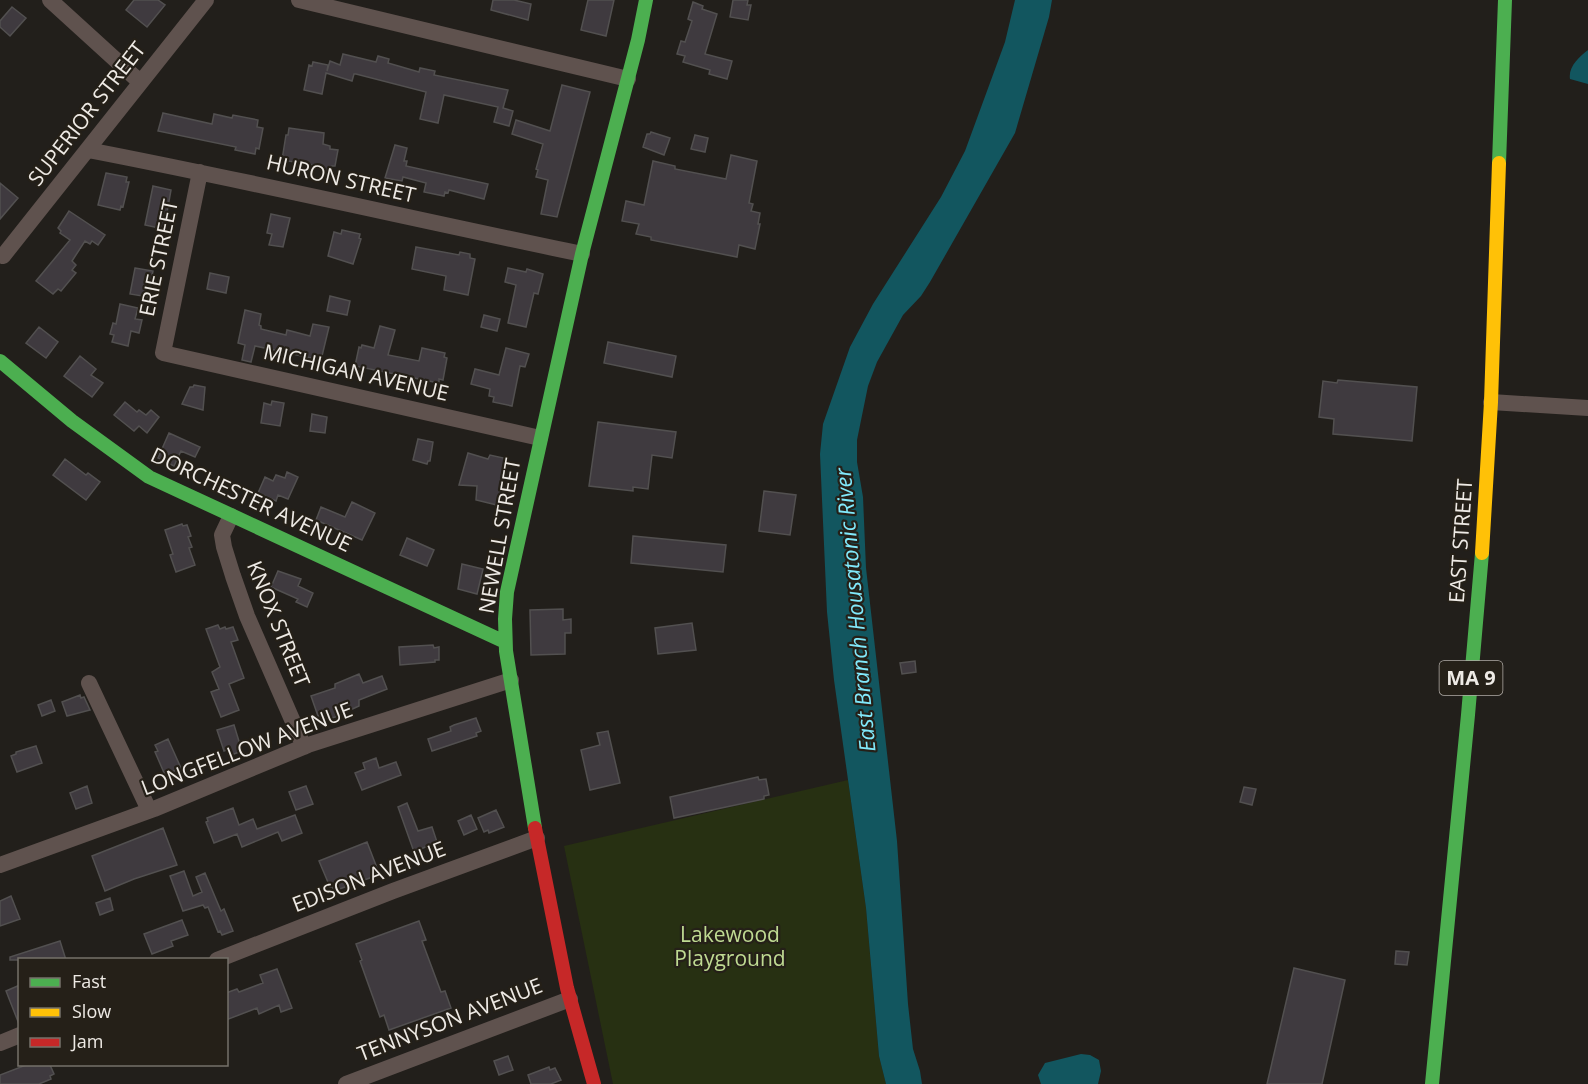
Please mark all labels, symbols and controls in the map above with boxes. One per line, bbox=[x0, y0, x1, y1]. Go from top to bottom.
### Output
street label: SUPERIOR STREET bbox=[21, 35, 152, 191]
street label: HURON STREET bbox=[264, 147, 419, 209]
street label: ERIE STREET bbox=[132, 196, 184, 319]
street label: MICHIGAN AVENUE bbox=[261, 337, 452, 407]
street label: DORCHESTER AVENUE bbox=[147, 440, 356, 558]
street label: NEWELL STREET bbox=[472, 456, 526, 616]
water label: East Branch Housatonic River bbox=[827, 466, 881, 753]
street label: EAST STREET bbox=[1442, 477, 1478, 604]
street label: KNOX STREET bbox=[241, 556, 317, 691]
road number: MA 9 bbox=[1440, 661, 1502, 695]
street label: LONGFELLOW AVENUE bbox=[137, 695, 356, 801]
street label: EDISON AVENUE bbox=[288, 834, 449, 918]
park label: Lakewood Playground bbox=[674, 920, 786, 972]
legend bbox=[18, 958, 228, 1066]
text: Fast bbox=[72, 969, 106, 993]
street label: TENNYSON AVENUE bbox=[353, 971, 546, 1067]
text: Slow bbox=[72, 999, 111, 1023]
text: Jam bbox=[70, 1029, 104, 1053]

